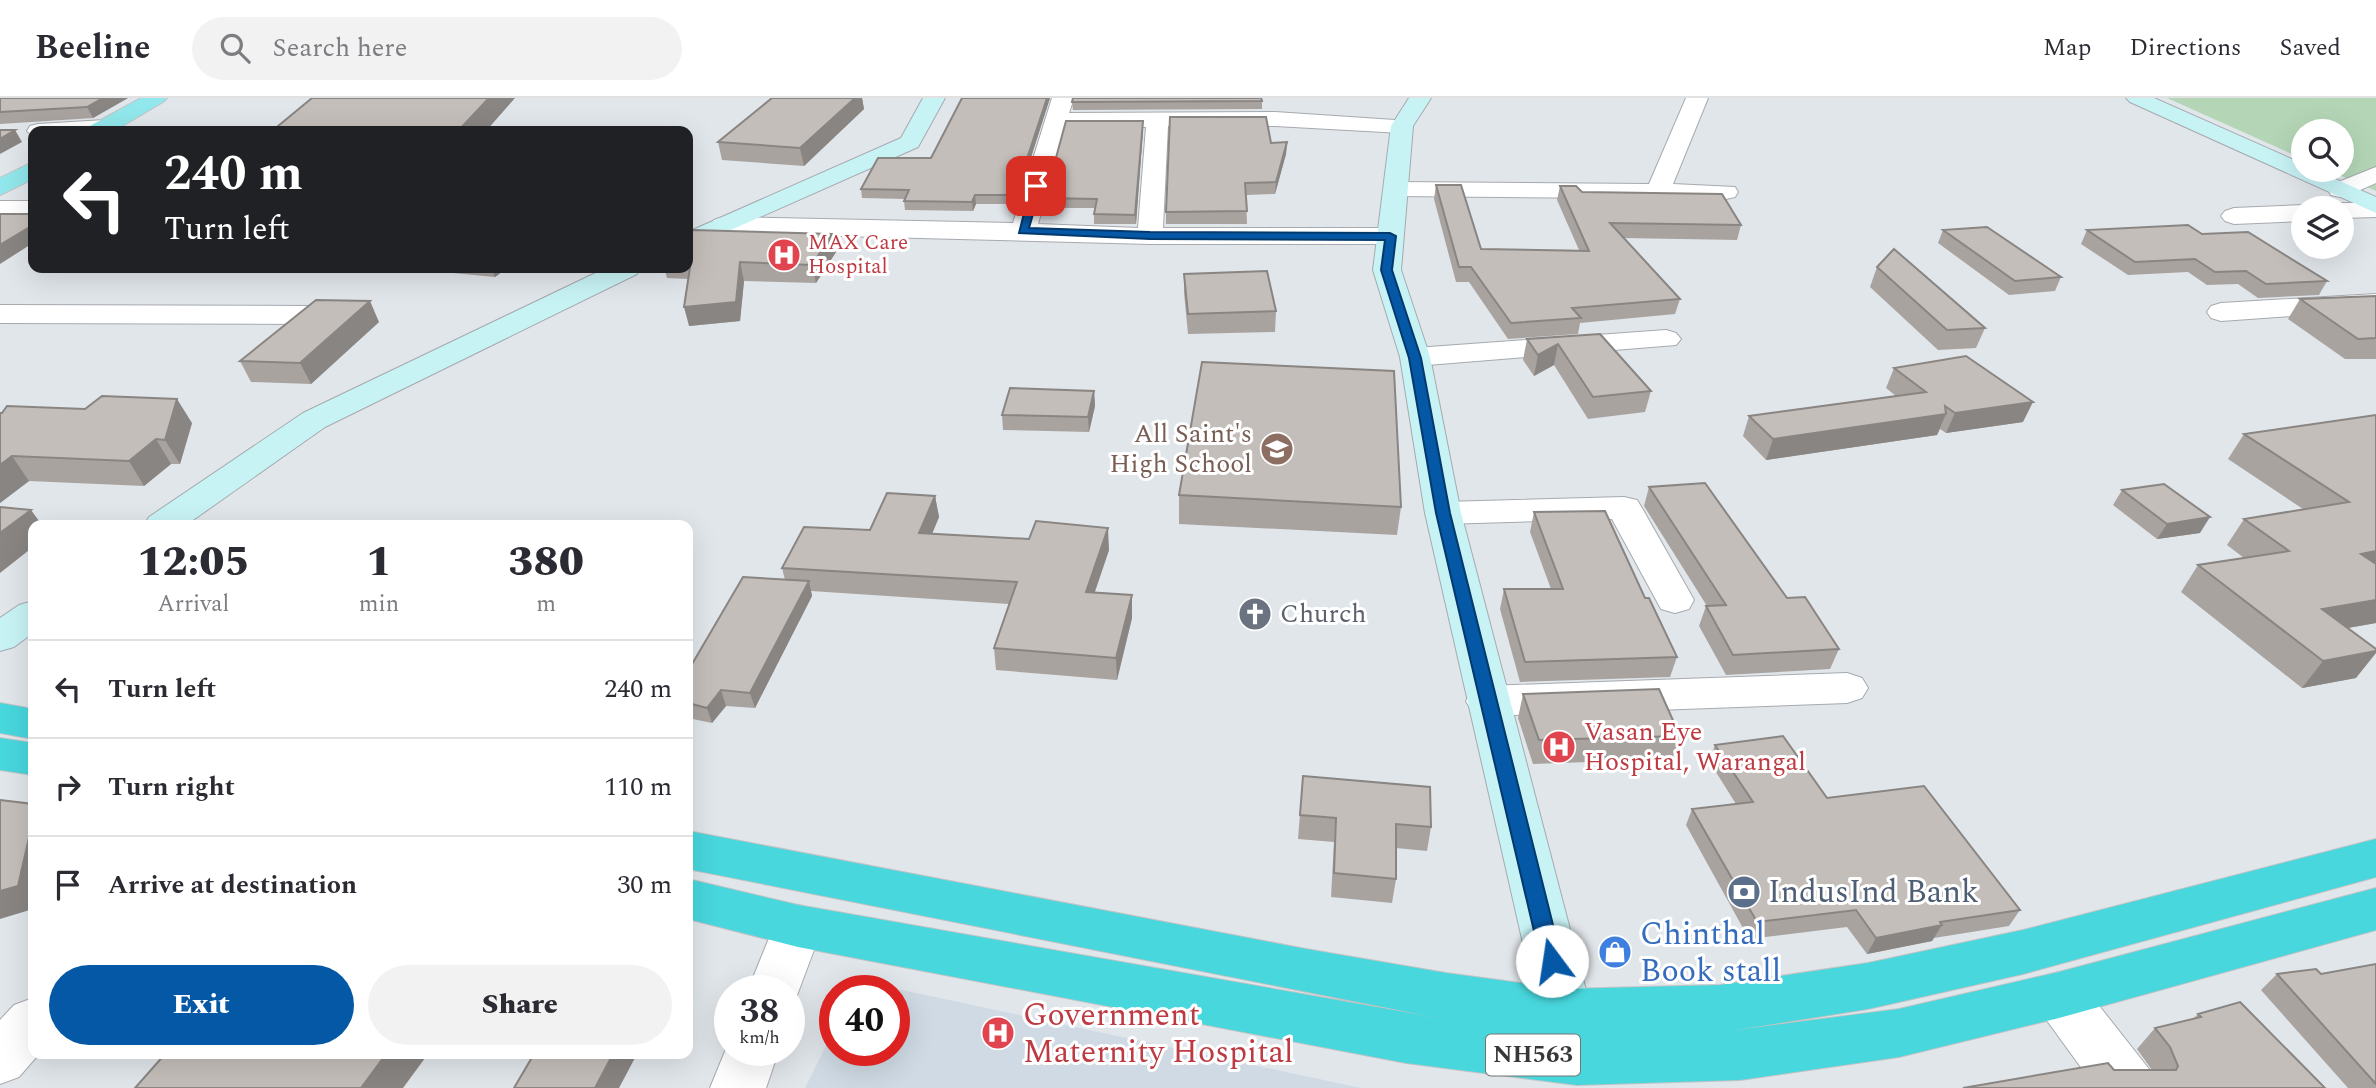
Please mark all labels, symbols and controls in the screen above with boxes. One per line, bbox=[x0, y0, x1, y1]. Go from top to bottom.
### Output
search box bbox=[192, 17, 682, 80]
text: Beeline bbox=[35, 23, 150, 73]
text: Search here bbox=[272, 28, 407, 68]
icon: search bbox=[216, 29, 254, 67]
text: Map bbox=[2043, 30, 2091, 66]
text: Directions bbox=[2129, 30, 2241, 66]
text: Saved bbox=[2279, 30, 2341, 66]
map controls bbox=[2291, 119, 2354, 259]
button: search bbox=[2291, 119, 2354, 182]
text: 240 m bbox=[164, 137, 303, 212]
icon: left bbox=[49, 154, 140, 245]
pin bbox=[1006, 156, 1066, 216]
icon: arrive bbox=[1017, 167, 1055, 205]
button: layers bbox=[2291, 196, 2354, 259]
text: Turn left bbox=[164, 205, 290, 254]
place label: MAX Care Hospital bbox=[808, 227, 908, 283]
hospital icon: MAX Care Hospital bbox=[765, 236, 803, 274]
place label: All Saint's High School bbox=[1109, 414, 1252, 484]
school or university icon: All Saint's High School bbox=[1258, 430, 1296, 468]
text: 12:05 bbox=[137, 531, 250, 594]
text: 1 bbox=[366, 531, 392, 594]
text: 380 bbox=[508, 531, 584, 594]
text: Arrival bbox=[158, 587, 229, 622]
text: min bbox=[359, 587, 399, 622]
text: m bbox=[536, 587, 556, 622]
place label: Church bbox=[1280, 594, 1367, 634]
church icon: Church bbox=[1236, 595, 1274, 633]
text: Turn left bbox=[108, 669, 216, 709]
text: 240 m bbox=[604, 669, 672, 709]
icon: left bbox=[49, 670, 87, 708]
place label: Vasan Eye Hospital, Warangal bbox=[1584, 712, 1806, 782]
hospital icon: Vasan Eye Hospital, Warangal bbox=[1540, 728, 1578, 766]
text: Turn right bbox=[108, 767, 235, 807]
text: 110 m bbox=[604, 767, 672, 807]
icon: right bbox=[49, 768, 87, 806]
text: Arrive at destination bbox=[108, 865, 357, 905]
text: 30 m bbox=[617, 865, 672, 905]
icon: arrive bbox=[49, 866, 87, 904]
place label: IndusInd Bank bbox=[1768, 868, 1979, 917]
bank icon: IndusInd Bank bbox=[1725, 873, 1763, 911]
place label: Chinthal Book stall bbox=[1640, 910, 1781, 996]
position arrow bbox=[1515, 924, 1589, 998]
shop icon: Chinthal Book stall bbox=[1596, 933, 1634, 971]
button: Exit bbox=[49, 965, 354, 1045]
button: Share bbox=[368, 965, 672, 1045]
speed limit sign: 40 bbox=[819, 975, 910, 1066]
text: 38 bbox=[740, 985, 779, 1038]
place label: Government Maternity Hospital bbox=[1023, 991, 1293, 1077]
hospital icon: Government Maternity Hospital bbox=[979, 1014, 1017, 1052]
text: km/h bbox=[739, 1024, 780, 1051]
road number: NH563 bbox=[1486, 1035, 1580, 1076]

